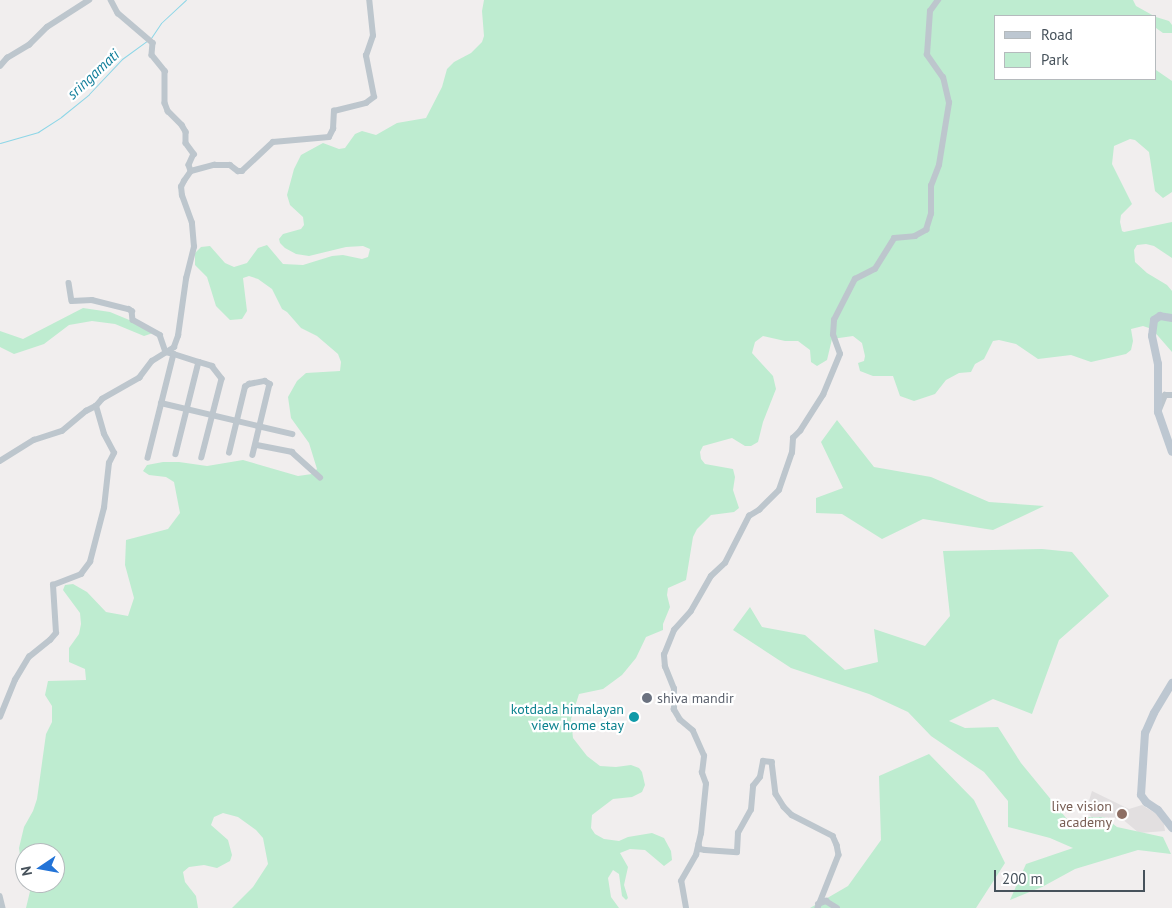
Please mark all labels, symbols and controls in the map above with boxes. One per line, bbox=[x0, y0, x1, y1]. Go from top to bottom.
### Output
legend bbox=[994, 15, 1157, 80]
text: Road bbox=[1041, 25, 1073, 44]
water label: sringamati bbox=[63, 45, 123, 103]
text: Park bbox=[1041, 50, 1069, 69]
place label: shiva mandir bbox=[657, 690, 734, 706]
marker: shiva mandir bbox=[641, 692, 653, 704]
place label: kotdada himalayan view home stay bbox=[511, 701, 624, 734]
marker: kotdada himalayan view home stay bbox=[628, 711, 640, 723]
place label: live vision academy bbox=[1051, 798, 1112, 830]
marker: live vision academy bbox=[1116, 808, 1128, 820]
north arrow bbox=[15, 843, 65, 893]
scale bar bbox=[997, 860, 1148, 892]
text: N bbox=[17, 865, 36, 877]
text: 200 m bbox=[1002, 869, 1043, 888]

